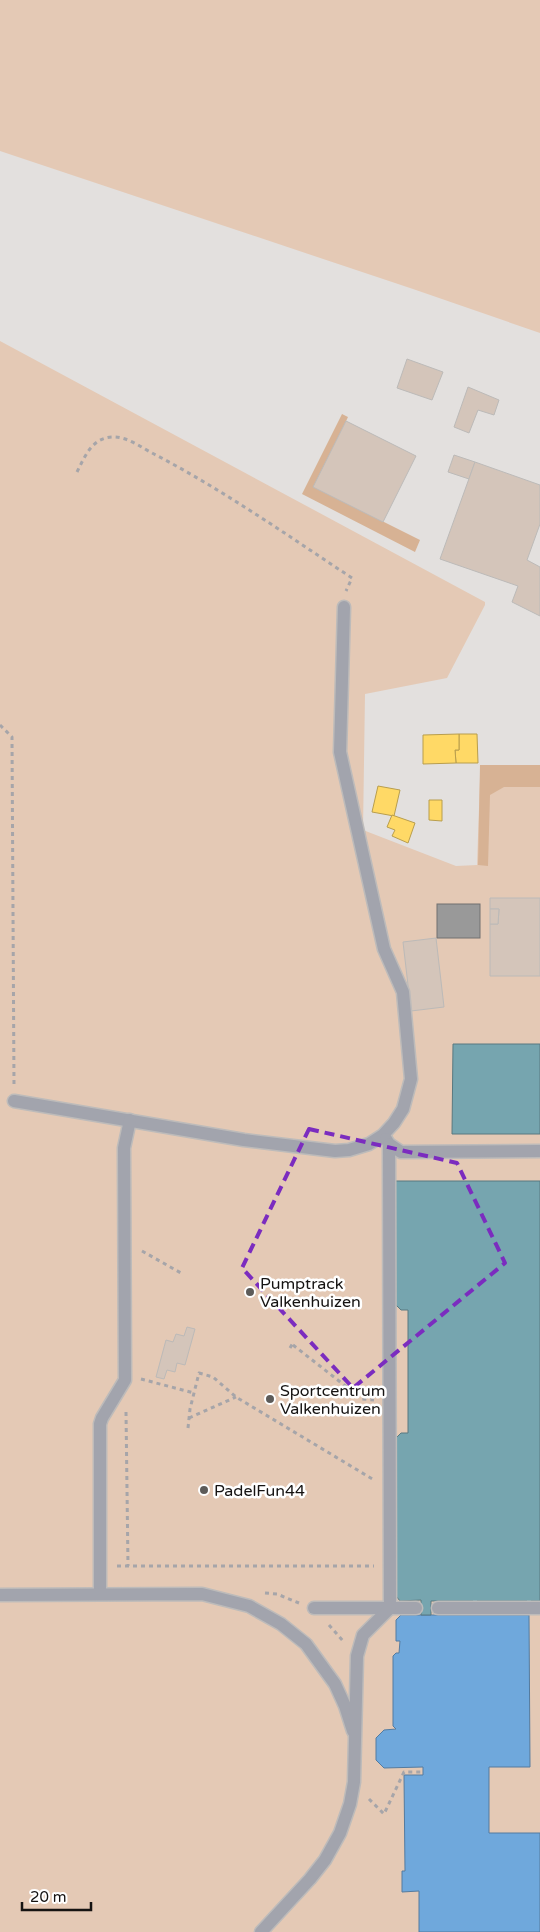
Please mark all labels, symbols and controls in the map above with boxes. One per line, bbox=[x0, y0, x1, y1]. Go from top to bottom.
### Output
place label: Pumptrack Valkenhuizen bbox=[260, 1274, 361, 1312]
marker: Pumptrack Valkenhuizen bbox=[244, 1286, 256, 1298]
place label: Sportcentrum Valkenhuizen bbox=[280, 1381, 385, 1419]
marker: Sportcentrum Valkenhuizen bbox=[264, 1393, 276, 1405]
place label: PadelFun44 bbox=[214, 1481, 305, 1501]
marker: PadelFun44 bbox=[198, 1484, 210, 1496]
scale bar bbox=[22, 1880, 91, 1912]
text: 20 m bbox=[30, 1888, 67, 1906]

